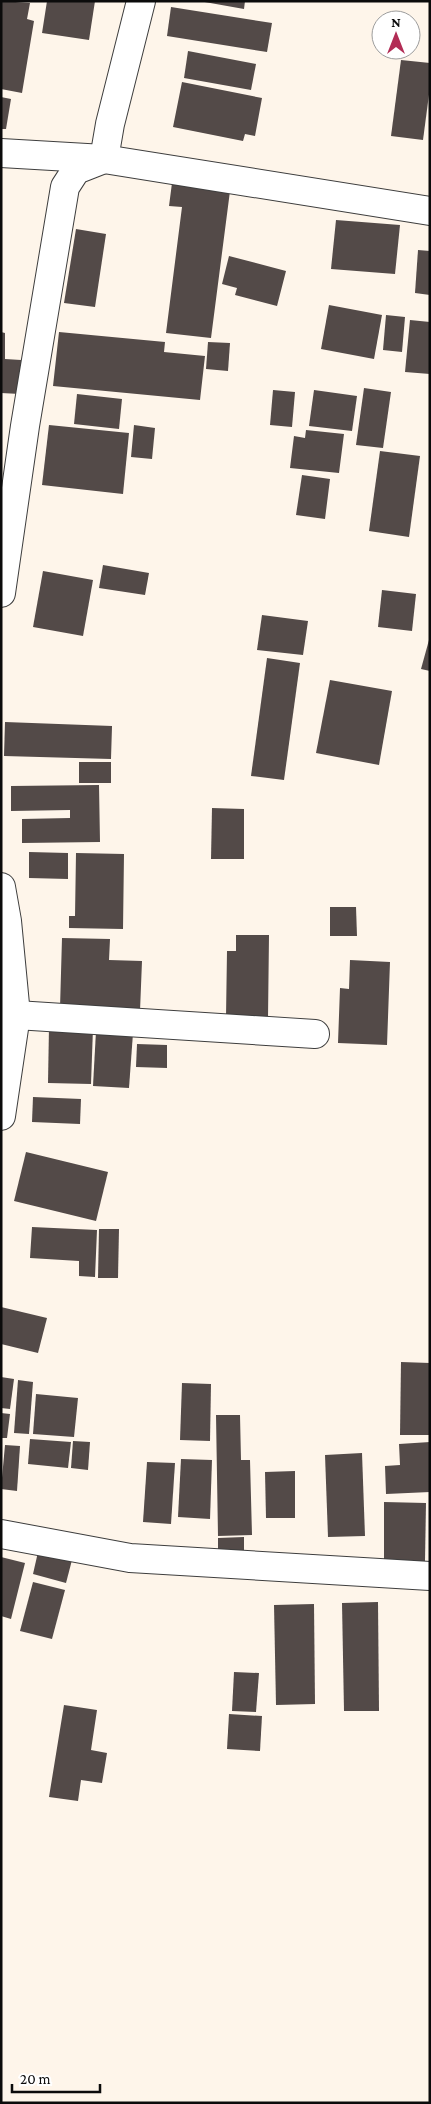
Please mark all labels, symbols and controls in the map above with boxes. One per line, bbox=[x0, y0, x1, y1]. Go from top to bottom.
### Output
north arrow bbox=[371, 10, 421, 60]
text: N bbox=[391, 14, 401, 30]
scale bar bbox=[12, 2062, 100, 2094]
text: 20 m bbox=[20, 2071, 51, 2087]

